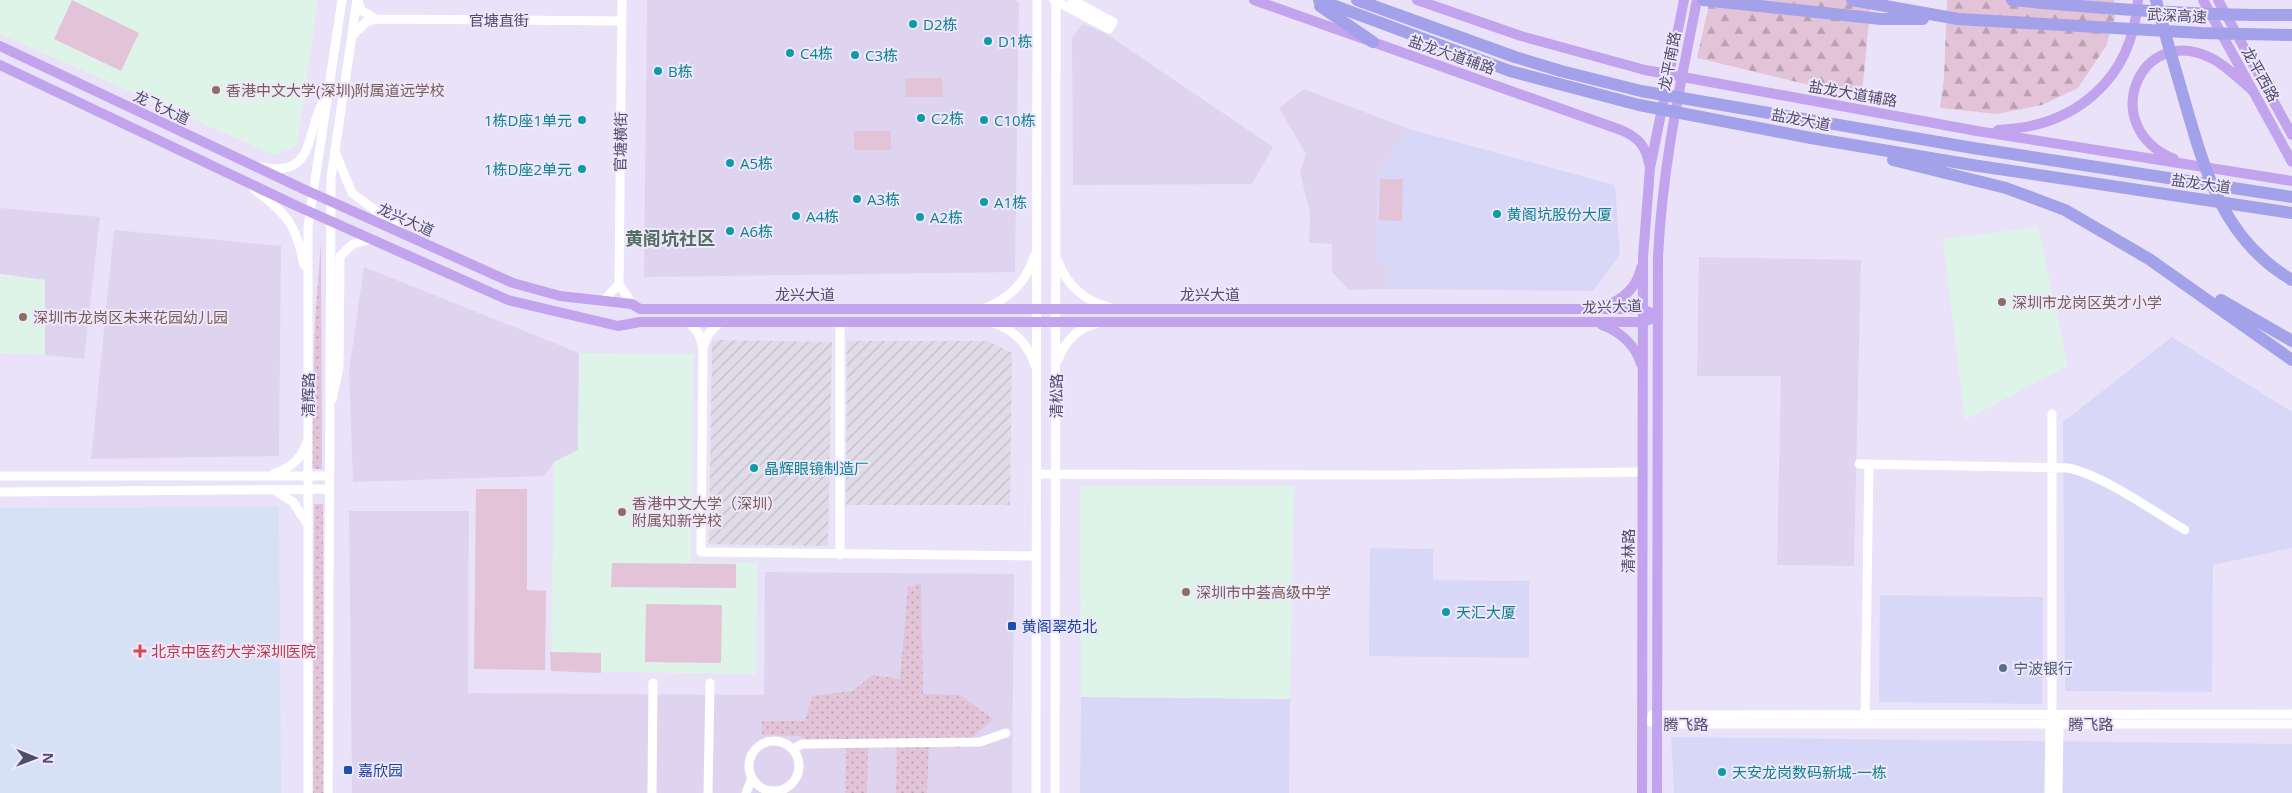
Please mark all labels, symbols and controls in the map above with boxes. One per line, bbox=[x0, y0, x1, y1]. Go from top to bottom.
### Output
street label: 武深高速 bbox=[2147, 3, 2207, 27]
street label: 官塘直街 bbox=[469, 10, 529, 30]
place label: D2栋 bbox=[923, 14, 957, 34]
marker: D2栋 bbox=[907, 18, 919, 30]
street label: 盐龙大道辅路 bbox=[1406, 30, 1498, 78]
street label: 龙平南路 bbox=[1653, 30, 1685, 92]
place label: D1栋 bbox=[998, 31, 1032, 51]
marker: D1栋 bbox=[982, 35, 994, 47]
place label: C4栋 bbox=[800, 43, 833, 63]
street label: 龙平西路 bbox=[2238, 43, 2284, 105]
place label: C3栋 bbox=[865, 45, 898, 65]
marker: C4栋 bbox=[784, 47, 796, 59]
marker: C3栋 bbox=[849, 49, 861, 61]
place label: B栋 bbox=[668, 61, 693, 81]
marker: B栋 bbox=[652, 65, 664, 77]
street label: 盐龙大道辅路 bbox=[1807, 75, 1899, 111]
place label: 香港中文大学(深圳)附属道远学校 bbox=[226, 80, 445, 100]
marker: 香港中文大学(深圳)附属道远学校 bbox=[210, 84, 222, 96]
street label: 龙飞大道 bbox=[131, 85, 193, 129]
street label: 盐龙大道 bbox=[1770, 103, 1832, 135]
place label: C2栋 bbox=[931, 108, 964, 128]
place label: 1栋D座1单元 bbox=[484, 110, 572, 130]
place label: C10栋 bbox=[994, 110, 1036, 130]
street label: 官塘横街 bbox=[609, 112, 631, 172]
marker: C2栋 bbox=[915, 112, 927, 124]
marker: 1栋D座1单元 bbox=[576, 114, 588, 126]
marker: C10栋 bbox=[978, 114, 990, 126]
place label: A5栋 bbox=[740, 153, 773, 173]
marker: A5栋 bbox=[724, 157, 736, 169]
place label: 1栋D座2单元 bbox=[484, 159, 572, 179]
marker: 1栋D座2单元 bbox=[576, 163, 588, 175]
street label: 盐龙大道 bbox=[2170, 169, 2232, 197]
place label: A3栋 bbox=[867, 189, 900, 209]
place label: A1栋 bbox=[994, 192, 1027, 212]
marker: A3栋 bbox=[851, 193, 863, 205]
marker: A1栋 bbox=[978, 196, 990, 208]
street label: 龙兴大道 bbox=[375, 198, 437, 240]
place label: 黄阁坑股份大厦 bbox=[1507, 204, 1612, 224]
place label: A4栋 bbox=[806, 206, 839, 226]
place label: A2栋 bbox=[930, 207, 963, 227]
marker: 黄阁坑股份大厦 bbox=[1491, 208, 1503, 220]
marker: A4栋 bbox=[790, 210, 802, 222]
marker: A2栋 bbox=[914, 211, 926, 223]
place label: A6栋 bbox=[740, 221, 773, 241]
marker: A6栋 bbox=[724, 225, 736, 237]
district label: 黄阁坑社区 bbox=[625, 226, 715, 250]
street label: 龙兴大道 bbox=[775, 284, 835, 304]
street label: 龙兴大道 bbox=[1180, 284, 1240, 304]
place label: 深圳市龙岗区英才小学 bbox=[2012, 292, 2162, 312]
street label: 龙兴大道 bbox=[1582, 295, 1642, 317]
marker: 深圳市龙岗区英才小学 bbox=[1996, 296, 2008, 308]
place label: 深圳市龙岗区未来花园幼儿园 bbox=[33, 307, 228, 327]
marker: 深圳市龙岗区未来花园幼儿园 bbox=[17, 311, 29, 323]
street label: 清辉路 bbox=[298, 372, 318, 418]
street label: 清松路 bbox=[1046, 373, 1066, 419]
place label: 晶辉眼镜制造厂 bbox=[764, 458, 869, 478]
marker: 晶辉眼镜制造厂 bbox=[748, 462, 760, 474]
place label: 香港中文大学（深圳） 附属知新学校 bbox=[632, 493, 782, 530]
marker: 香港中文大学（深圳） 附属知新学校 bbox=[616, 506, 628, 518]
street label: 清林路 bbox=[1618, 528, 1638, 574]
place label: 深圳市中荟高级中学 bbox=[1196, 582, 1331, 602]
marker: 深圳市中荟高级中学 bbox=[1180, 586, 1192, 598]
place label: 天汇大厦 bbox=[1456, 602, 1516, 622]
marker: 天汇大厦 bbox=[1440, 606, 1452, 618]
place label: 黄阁翠苑北 bbox=[1022, 616, 1097, 636]
marker: 黄阁翠苑北 bbox=[1006, 620, 1018, 632]
place label: 北京中医药大学深圳医院 bbox=[151, 641, 316, 661]
marker: 北京中医药大学深圳医院 bbox=[133, 644, 147, 658]
place label: 宁波银行 bbox=[2013, 658, 2073, 678]
marker: 宁波银行 bbox=[1997, 662, 2009, 674]
street label: 腾飞路 bbox=[1663, 714, 1709, 734]
street label: 腾飞路 bbox=[2068, 714, 2114, 734]
north arrow bbox=[10, 733, 60, 783]
text: N bbox=[39, 752, 58, 764]
place label: 嘉欣园 bbox=[358, 760, 403, 780]
place label: 天安龙岗数码新城-一栋 bbox=[1732, 762, 1887, 782]
marker: 嘉欣园 bbox=[342, 764, 354, 776]
marker: 天安龙岗数码新城-一栋 bbox=[1716, 766, 1728, 778]

